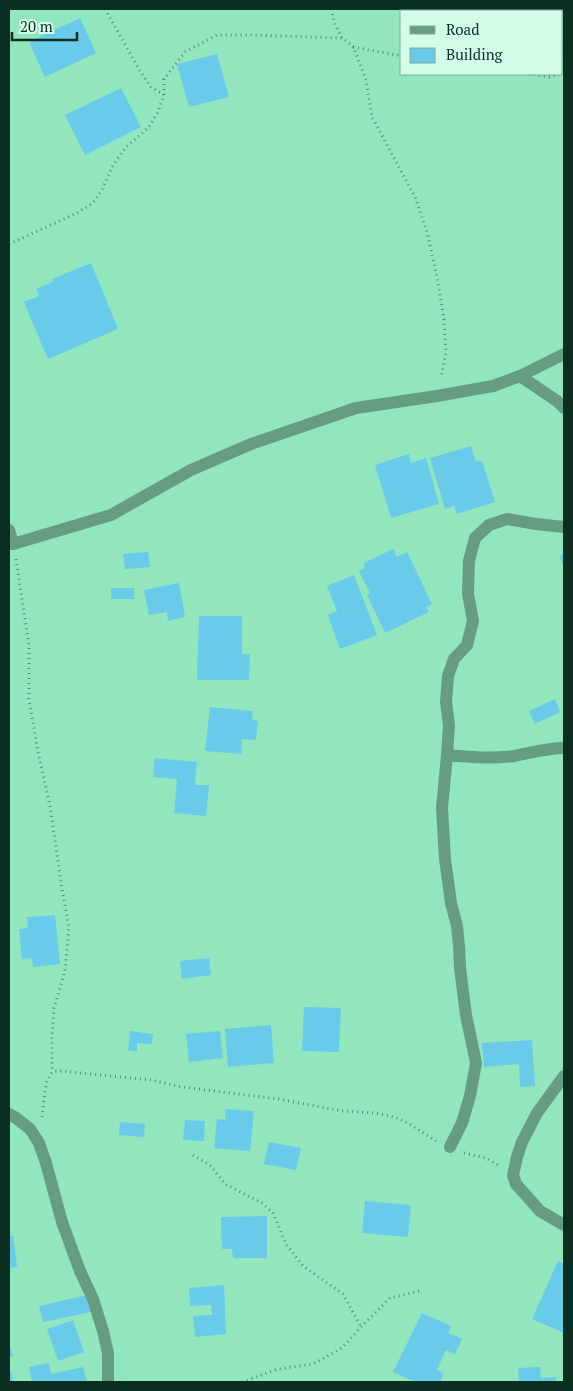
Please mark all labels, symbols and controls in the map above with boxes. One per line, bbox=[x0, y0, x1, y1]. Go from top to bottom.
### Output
scale bar bbox=[12, 10, 78, 42]
legend bbox=[400, 10, 563, 75]
text: 20 m bbox=[20, 16, 53, 36]
text: Road bbox=[446, 19, 479, 39]
text: Building bbox=[446, 44, 504, 64]

